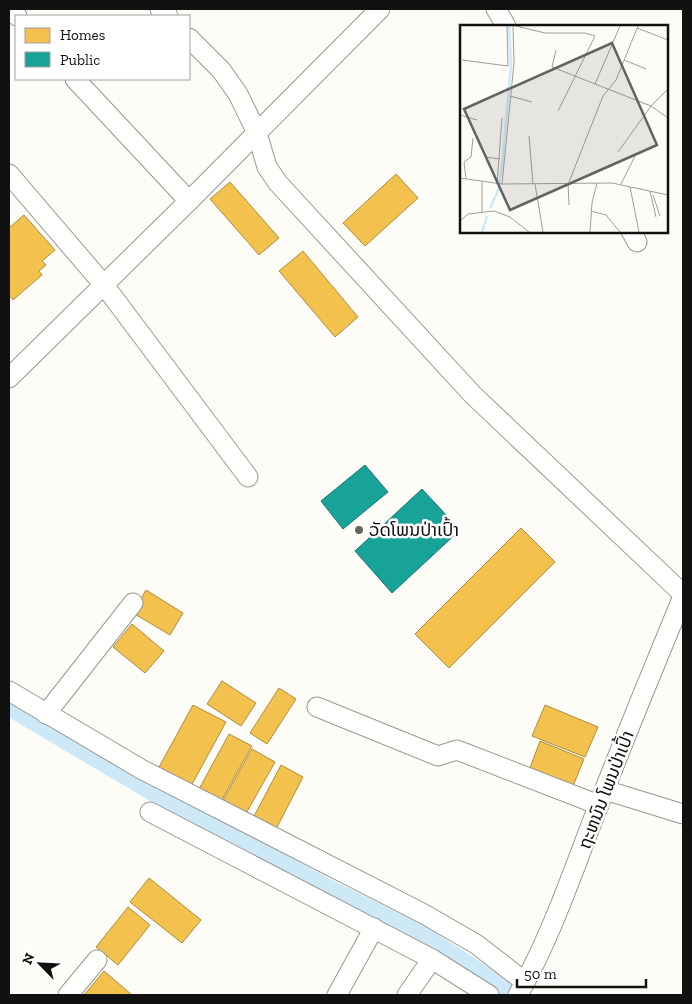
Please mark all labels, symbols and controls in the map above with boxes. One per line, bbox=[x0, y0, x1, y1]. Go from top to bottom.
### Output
legend bbox=[15, 15, 190, 80]
inset map bbox=[460, 25, 667, 232]
text: Homes bbox=[60, 26, 105, 44]
text: Public bbox=[60, 51, 100, 69]
place label: ວັດໂພນປ່າເປົ້າ bbox=[369, 517, 459, 541]
marker: ວັດໂພນປ່າເປົ້າ bbox=[353, 524, 365, 536]
street label: ຖະຫນົນ ໂພນປ່າເປົ້າ bbox=[572, 727, 639, 852]
north arrow bbox=[15, 939, 65, 989]
text: N bbox=[19, 950, 39, 967]
scale bar bbox=[517, 956, 646, 988]
text: 50 m bbox=[524, 965, 557, 983]

